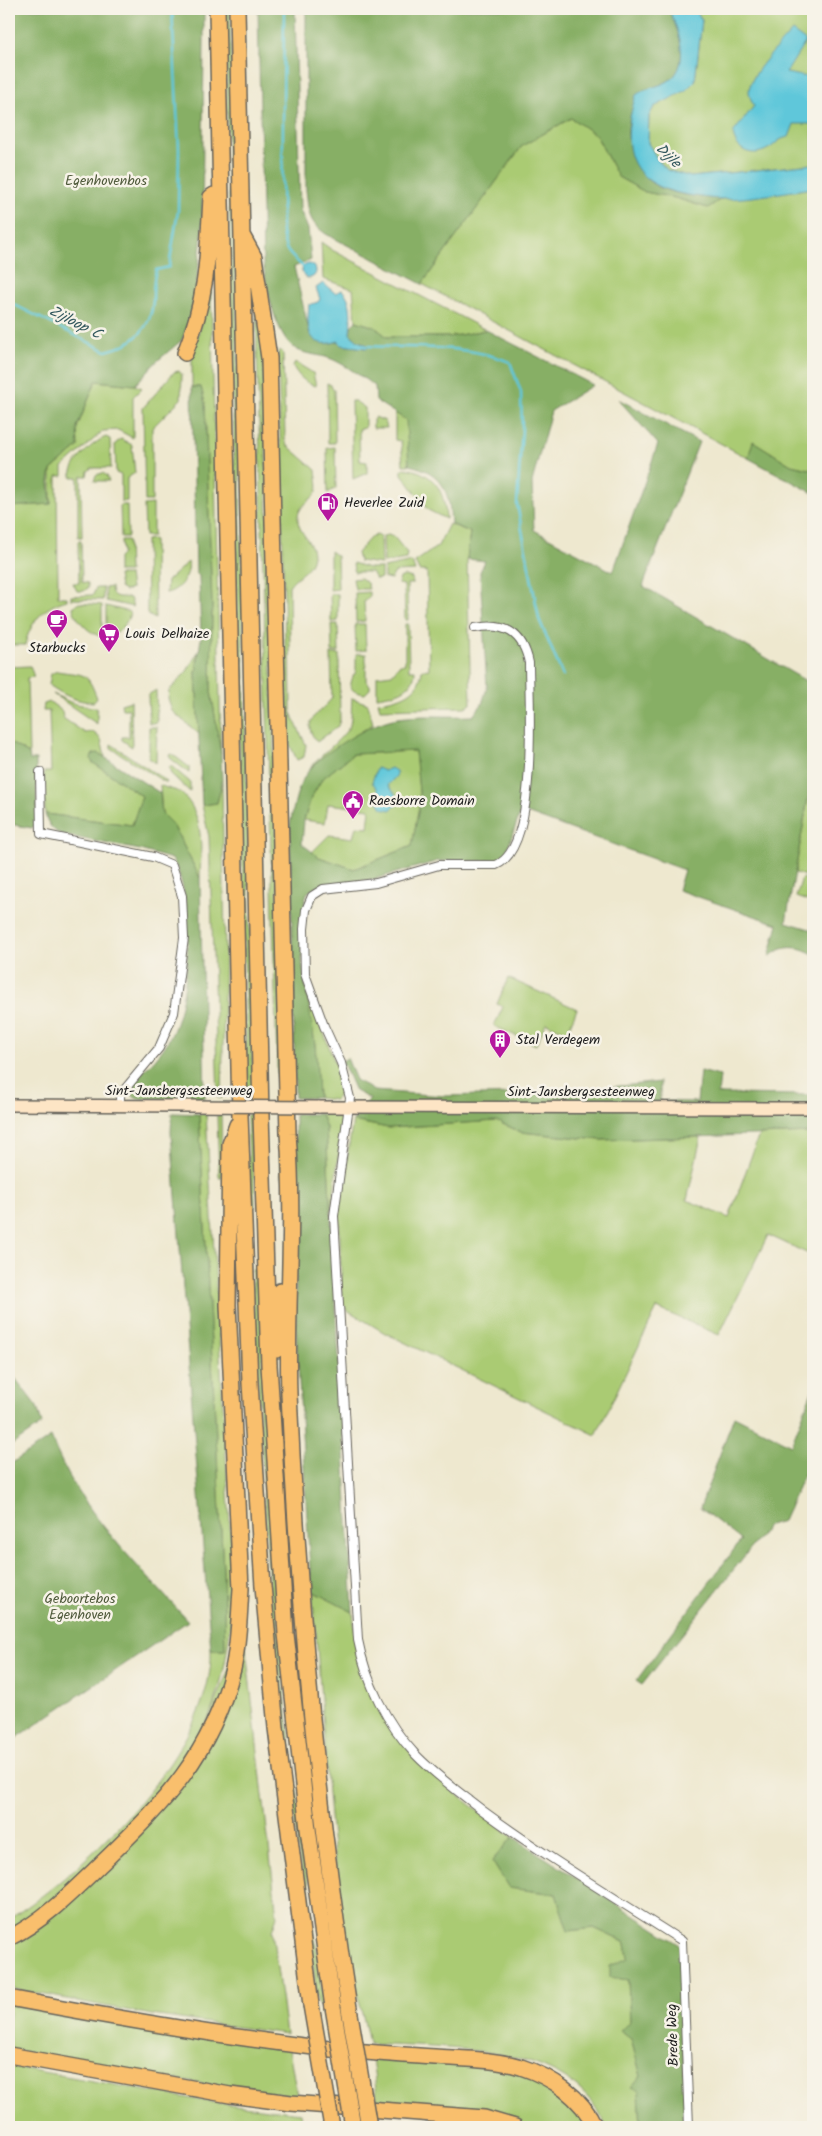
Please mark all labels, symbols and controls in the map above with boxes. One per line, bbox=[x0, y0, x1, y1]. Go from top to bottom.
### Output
water label: Dijle bbox=[650, 138, 687, 175]
park label: Egenhovenbos bbox=[65, 170, 147, 192]
water label: Zijloop C bbox=[45, 300, 107, 347]
fuel station icon: Heverlee Zuid bbox=[316, 491, 340, 522]
place label: Heverlee Zuid bbox=[344, 492, 425, 514]
cafe icon: Starbucks bbox=[45, 608, 69, 639]
supermarket icon: Louis Delhaize bbox=[97, 622, 121, 653]
place label: Louis Delhaize bbox=[125, 623, 210, 645]
place label: Starbucks bbox=[29, 637, 85, 659]
public building icon: Raesborre Domain bbox=[341, 789, 365, 820]
place label: Raesborre Domain bbox=[369, 790, 475, 812]
building icon: Stal Verdegem bbox=[488, 1028, 512, 1059]
place label: Stal Verdegem bbox=[516, 1029, 600, 1051]
street label: Sint-Jansbergsesteenweg bbox=[105, 1080, 253, 1102]
street label: Sint-Jansbergsesteenweg bbox=[507, 1081, 655, 1103]
park label: Geboortebos Egenhoven bbox=[45, 1588, 115, 1626]
street label: Brede Weg bbox=[661, 2003, 685, 2067]

